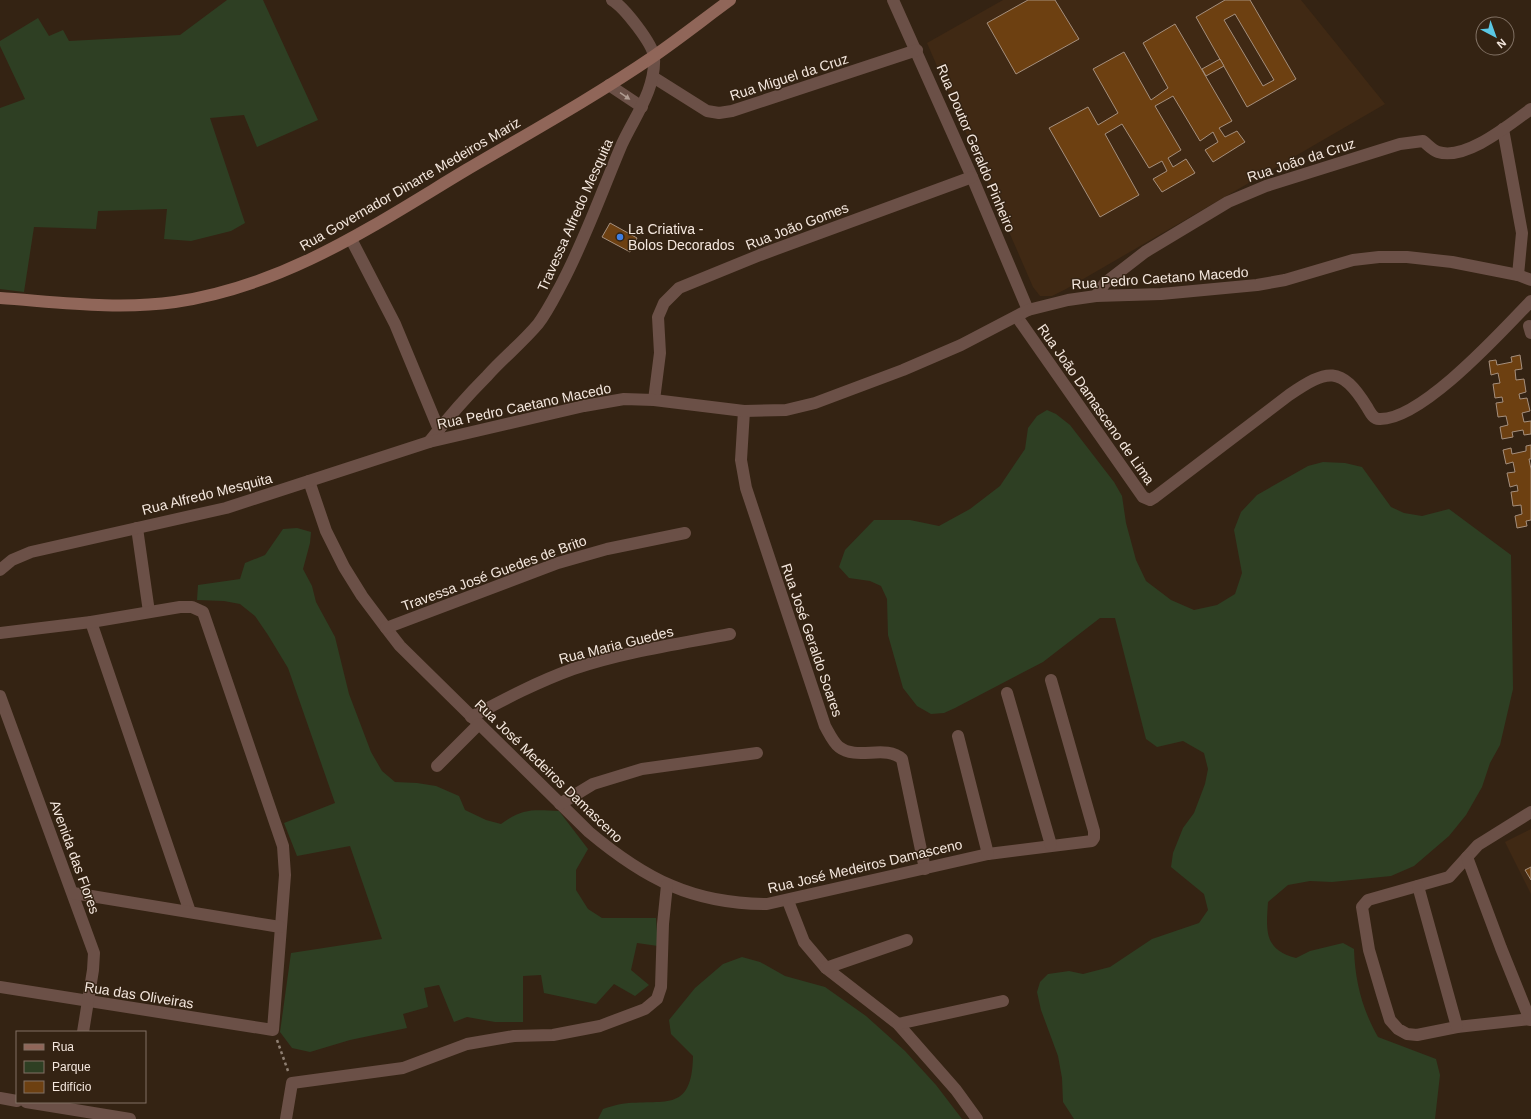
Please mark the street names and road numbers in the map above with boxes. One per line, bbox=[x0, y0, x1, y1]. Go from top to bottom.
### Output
street label: Rua Miguel da Cruz bbox=[728, 50, 850, 104]
street label: Rua Doutor Geraldo Pinheiro bbox=[933, 62, 1019, 234]
street label: Rua Governador Dinarte Medeiros Mariz bbox=[297, 114, 523, 254]
street label: Rua João da Cruz bbox=[1245, 135, 1357, 185]
street label: Travessa Alfredo Mesquita bbox=[534, 136, 616, 294]
street label: Rua João Gomes bbox=[743, 199, 851, 253]
street label: Rua Pedro Caetano Macedo bbox=[1071, 264, 1249, 292]
street label: Rua João Damasceno de Lima bbox=[1034, 321, 1158, 487]
street label: Rua Pedro Caetano Macedo bbox=[436, 380, 613, 432]
street label: Rua Alfredo Mesquita bbox=[140, 470, 274, 518]
street label: Travessa José Guedes de Brito bbox=[399, 532, 589, 614]
street label: Rua José Geraldo Soares bbox=[778, 561, 846, 719]
street label: Rua Maria Guedes bbox=[557, 623, 675, 667]
street label: Rua José Medeiros Damasceno bbox=[472, 696, 626, 846]
street label: Avenida das Flores bbox=[47, 798, 103, 916]
street label: Rua José Medeiros Damasceno bbox=[766, 836, 964, 896]
street label: Rua das Oliveiras bbox=[83, 978, 195, 1012]

